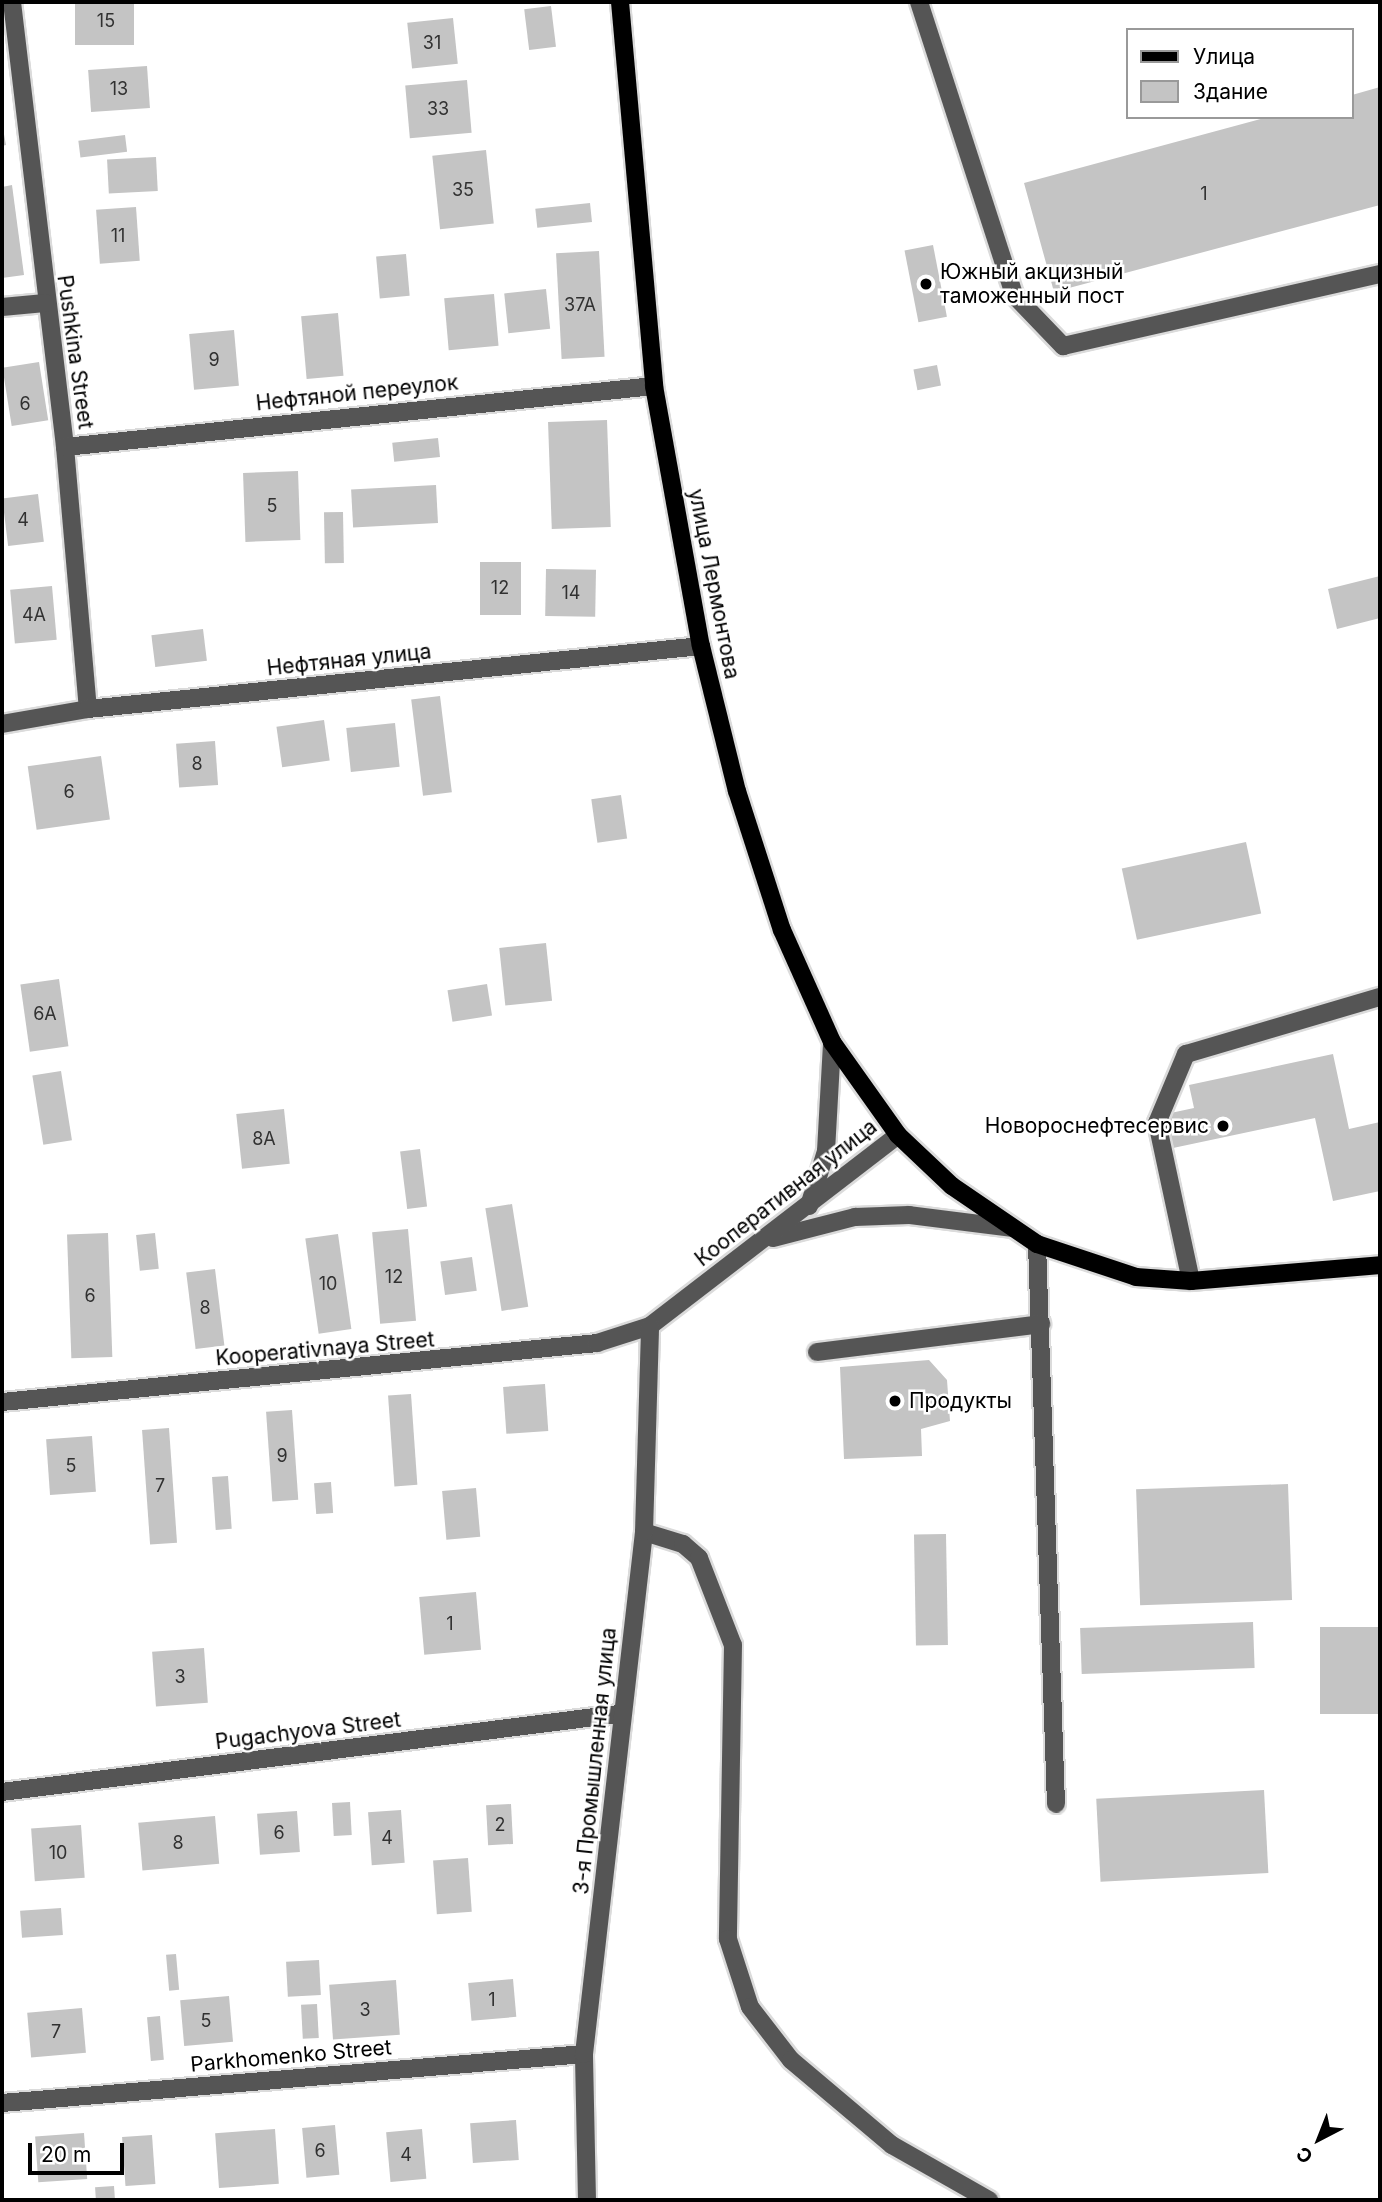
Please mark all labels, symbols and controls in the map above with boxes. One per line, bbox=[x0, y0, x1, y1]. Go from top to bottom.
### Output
house number: 15 bbox=[97, 10, 115, 32]
legend bbox=[1126, 28, 1354, 119]
house number: 31 bbox=[423, 32, 441, 54]
text: Улица bbox=[1193, 44, 1255, 69]
house number: 13 bbox=[110, 78, 128, 100]
text: Здание bbox=[1193, 79, 1268, 104]
house number: 33 bbox=[427, 98, 449, 120]
house number: 35 bbox=[452, 179, 474, 201]
house number: 1 bbox=[1200, 183, 1208, 205]
house number: 11 bbox=[111, 225, 125, 247]
place label: Южный акцизный таможенный пост bbox=[940, 259, 1124, 309]
street label: Pushkina Street bbox=[52, 273, 98, 431]
marker: Южный акцизный таможенный пост bbox=[918, 276, 934, 292]
house number: 37А bbox=[564, 294, 596, 316]
house number: 9 bbox=[208, 349, 220, 371]
street label: Нефтяной переулок bbox=[255, 370, 459, 416]
house number: 6 bbox=[19, 393, 31, 415]
street label: улица Лермонтова bbox=[683, 487, 745, 681]
house number: 5 bbox=[267, 495, 277, 517]
house number: 4 bbox=[17, 509, 29, 531]
house number: 12 bbox=[491, 577, 509, 599]
house number: 14 bbox=[562, 582, 580, 604]
house number: 4А bbox=[22, 604, 46, 626]
street label: Нефтяная улица bbox=[266, 639, 432, 681]
house number: 8 bbox=[191, 753, 203, 775]
house number: 6 bbox=[63, 781, 75, 803]
house number: 6А bbox=[33, 1003, 57, 1025]
place label: Новороснефтесервис bbox=[985, 1113, 1209, 1139]
street label: Кооперативная улица bbox=[690, 1114, 882, 1272]
marker: Новороснефтесервис bbox=[1215, 1118, 1231, 1134]
house number: 8А bbox=[252, 1128, 276, 1150]
house number: 12 bbox=[385, 1266, 403, 1288]
house number: 10 bbox=[319, 1273, 337, 1295]
house number: 6 bbox=[84, 1285, 96, 1307]
house number: 8 bbox=[199, 1297, 211, 1319]
street label: Kooperativnaya Street bbox=[215, 1327, 435, 1371]
place label: Продукты bbox=[909, 1388, 1012, 1414]
marker: Продукты bbox=[887, 1393, 903, 1409]
house number: 9 bbox=[276, 1445, 288, 1467]
house number: 5 bbox=[66, 1455, 76, 1477]
house number: 7 bbox=[155, 1475, 165, 1497]
house number: 1 bbox=[446, 1613, 454, 1635]
street label: 3-я Промышленная улица bbox=[568, 1626, 622, 1896]
house number: 3 bbox=[174, 1666, 186, 1688]
street label: Pugachyova Street bbox=[214, 1707, 402, 1755]
house number: 2 bbox=[495, 1814, 505, 1836]
house number: 6 bbox=[273, 1822, 285, 1844]
house number: 4 bbox=[381, 1827, 393, 1849]
house number: 8 bbox=[172, 1832, 184, 1854]
house number: 10 bbox=[49, 1842, 67, 1864]
house number: 1 bbox=[488, 1989, 496, 2011]
house number: 3 bbox=[359, 1999, 371, 2021]
house number: 5 bbox=[201, 2010, 211, 2032]
house number: 7 bbox=[51, 2021, 61, 2043]
street label: Parkhomenko Street bbox=[189, 2035, 393, 2077]
north arrow bbox=[1284, 2104, 1354, 2174]
scale bar bbox=[32, 2128, 128, 2172]
house number: 6 bbox=[314, 2140, 326, 2162]
text: 20 m bbox=[41, 2142, 91, 2167]
text: С bbox=[1292, 2142, 1318, 2168]
house number: 4 bbox=[400, 2144, 412, 2166]

